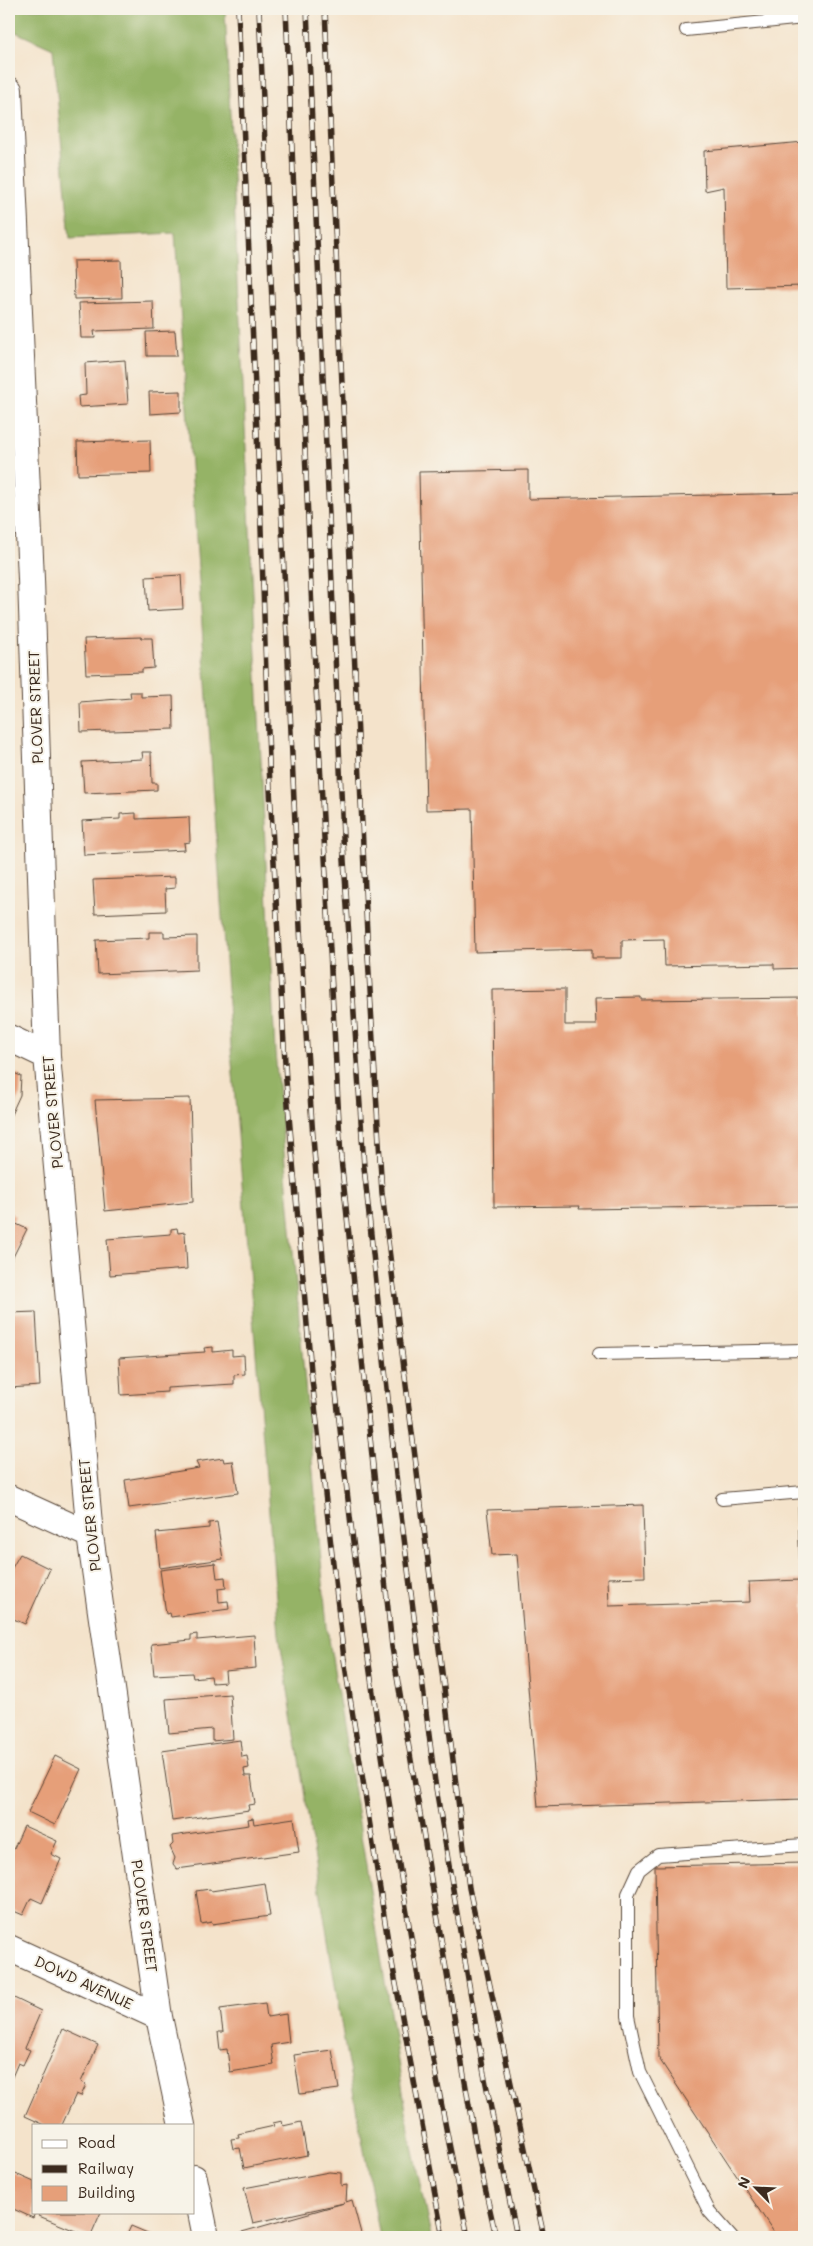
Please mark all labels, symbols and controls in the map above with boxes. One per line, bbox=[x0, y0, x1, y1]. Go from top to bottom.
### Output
street label: PLOVER STREET bbox=[23, 650, 47, 764]
street label: PLOVER STREET bbox=[37, 1055, 67, 1169]
street label: PLOVER STREET bbox=[73, 1457, 105, 1573]
street label: PLOVER STREET bbox=[127, 1858, 163, 1974]
street label: DOWD AVENUE bbox=[32, 1950, 137, 2014]
legend bbox=[32, 2124, 195, 2214]
text: Road bbox=[78, 2132, 115, 2152]
text: Railway bbox=[78, 2158, 134, 2178]
north arrow bbox=[730, 2164, 780, 2214]
text: N bbox=[733, 2174, 755, 2191]
text: Building bbox=[78, 2182, 135, 2202]

